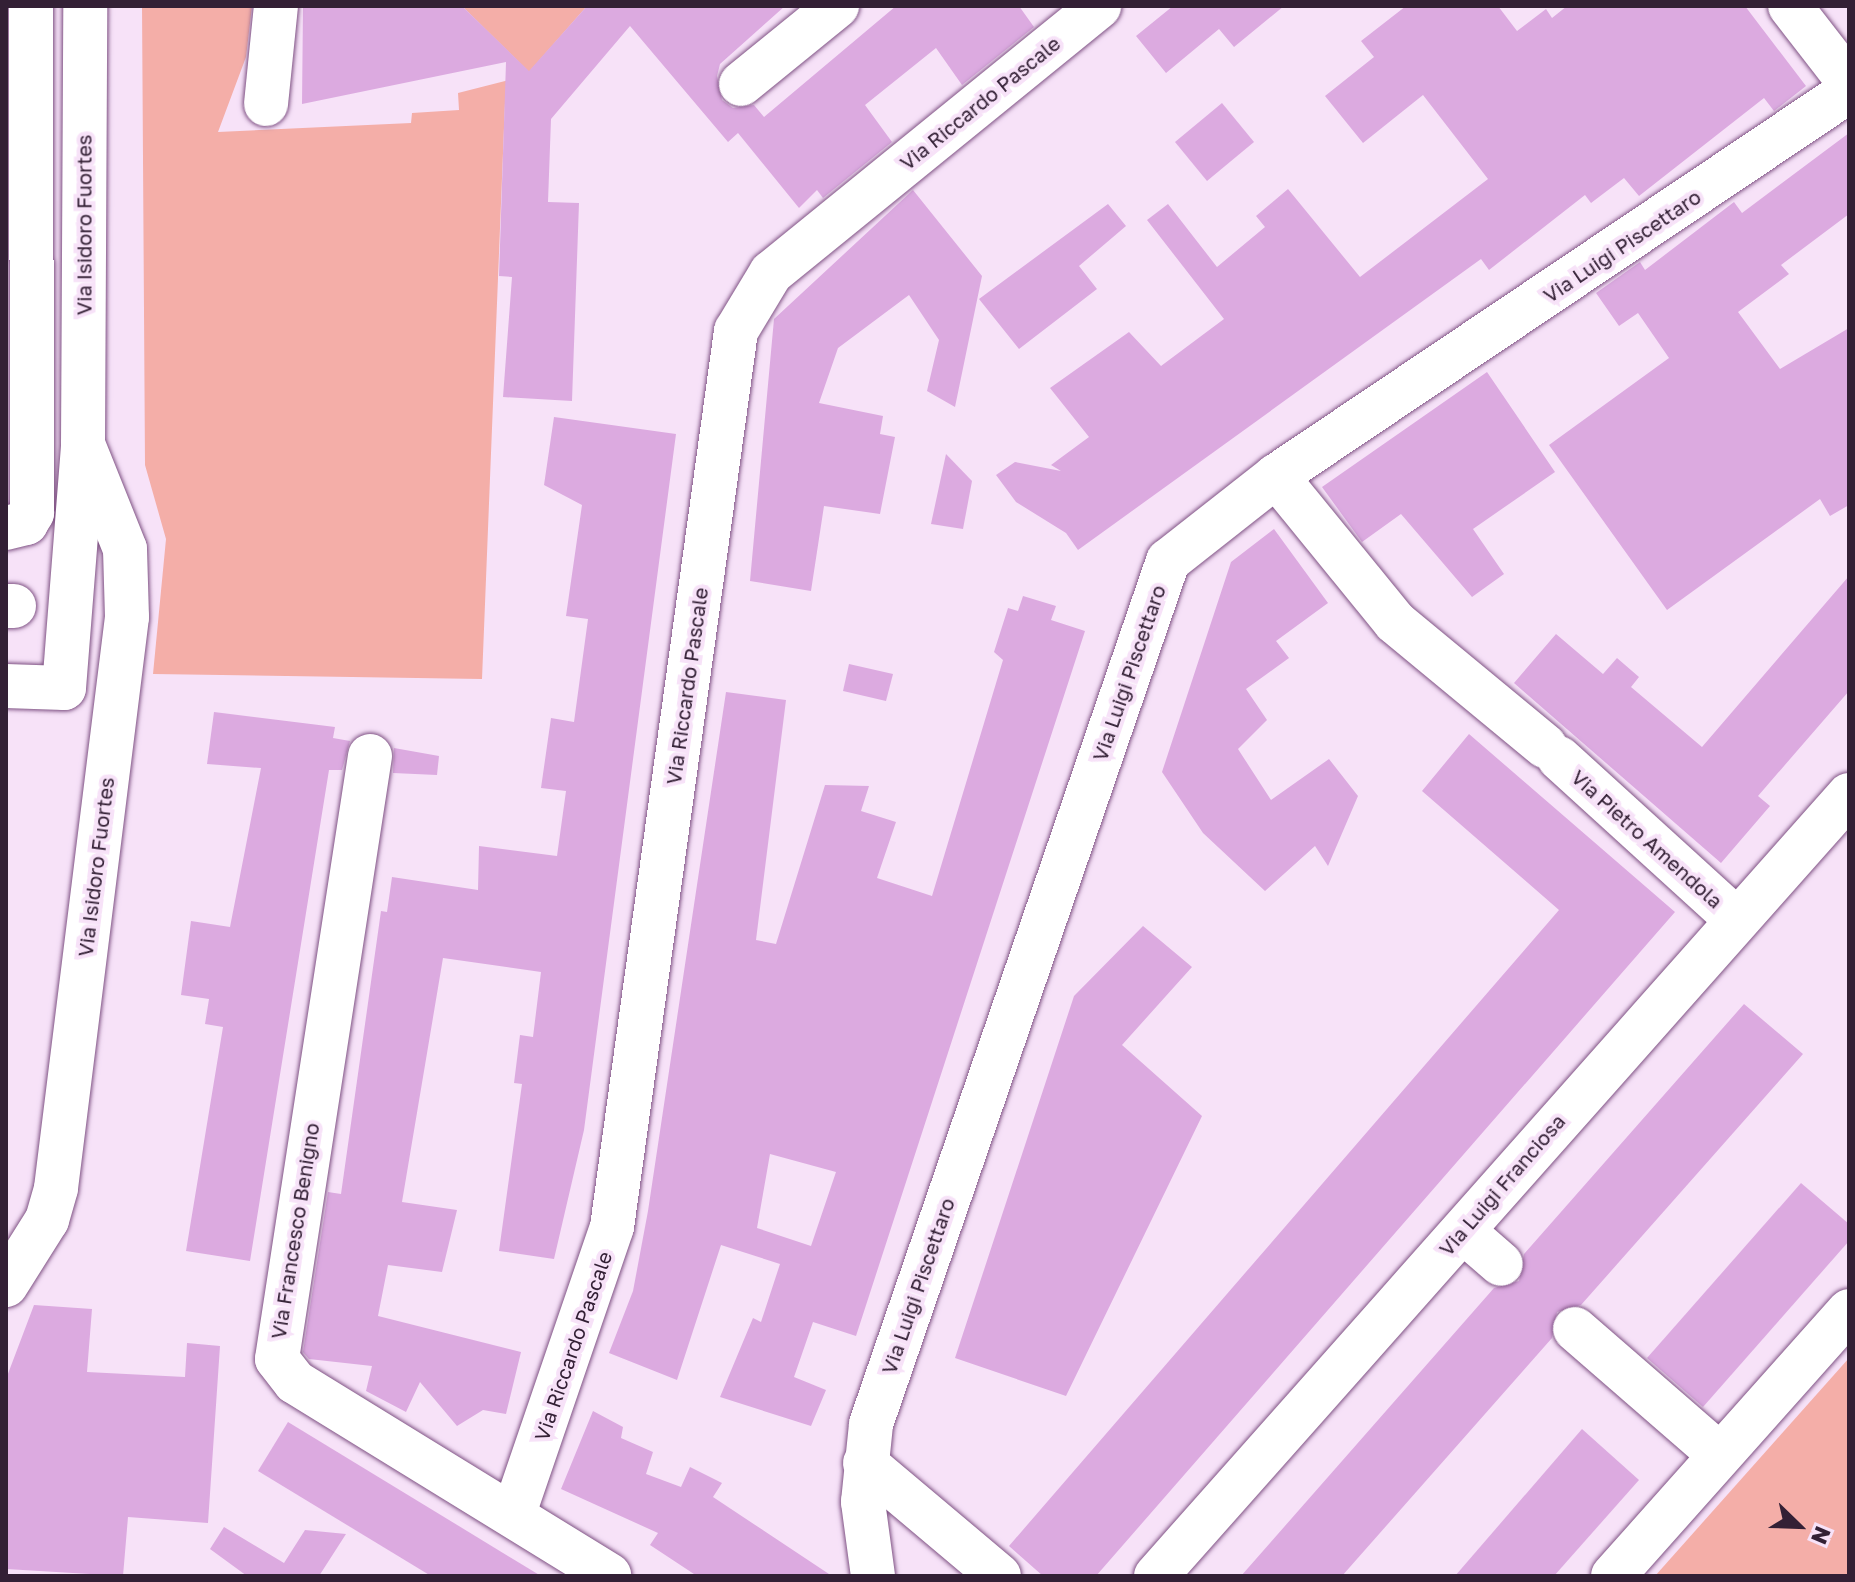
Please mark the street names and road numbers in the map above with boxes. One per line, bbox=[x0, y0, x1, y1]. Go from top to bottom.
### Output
street label: Via Riccardo Pascale bbox=[895, 31, 1065, 175]
street label: Via Isidoro Fuortes bbox=[72, 135, 96, 315]
street label: Via Luigi Piscettaro bbox=[1539, 184, 1705, 308]
street label: Via Luigi Piscettaro bbox=[1088, 582, 1170, 764]
street label: Via Riccardo Pascale bbox=[661, 586, 713, 786]
street label: Via Pietro Amendola bbox=[1567, 765, 1727, 913]
street label: Via Isidoro Fuortes bbox=[73, 776, 119, 958]
street label: Via Luigi Franciosa bbox=[1434, 1109, 1570, 1261]
street label: Via Francesco Benigno bbox=[266, 1121, 324, 1341]
street label: Via Luigi Piscettaro bbox=[877, 1195, 959, 1377]
street label: Via Riccardo Pascale bbox=[529, 1248, 617, 1444]

